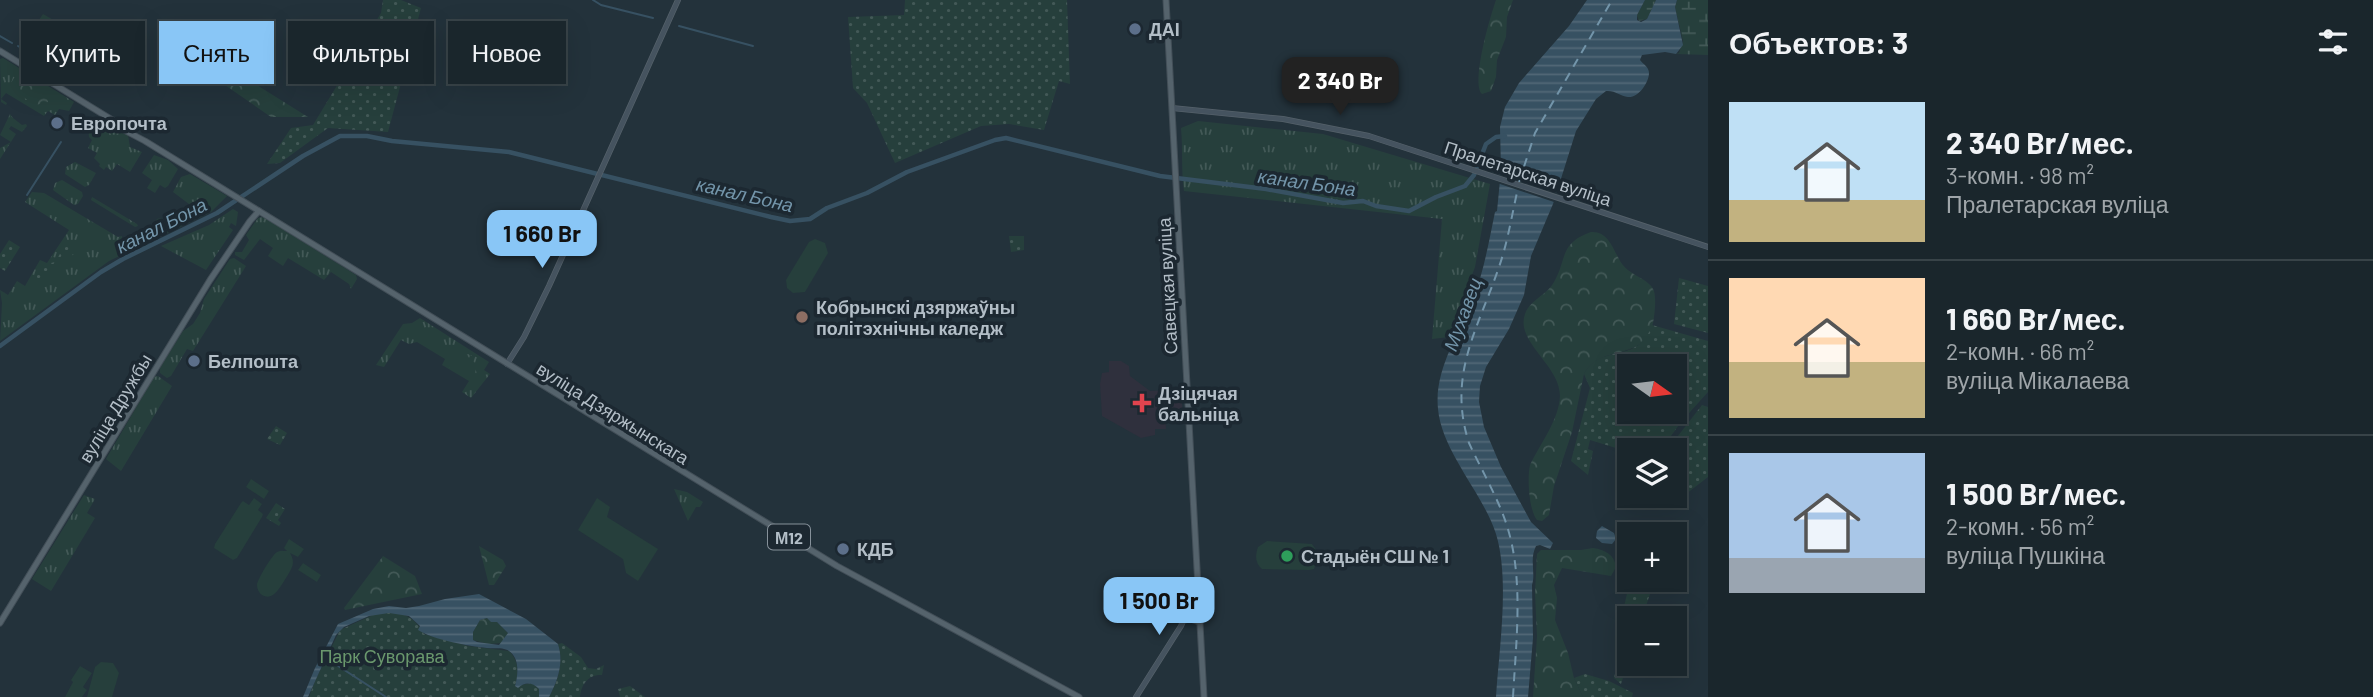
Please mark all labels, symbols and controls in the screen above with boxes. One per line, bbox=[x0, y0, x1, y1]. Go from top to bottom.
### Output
place label: ДАІ bbox=[1149, 18, 1180, 40]
chip: Купить bbox=[21, 21, 145, 84]
chip: Снять bbox=[159, 21, 274, 84]
chip: Фильтры bbox=[288, 21, 434, 84]
chip: Новое bbox=[448, 21, 566, 84]
marker: ДАІ bbox=[1127, 21, 1143, 37]
icon: filters bbox=[2314, 23, 2352, 61]
text: Объектов: 3 bbox=[1729, 24, 1908, 60]
pin: 2 340 Br bbox=[1268, 58, 1412, 117]
text: 2 340 Br bbox=[1298, 66, 1382, 94]
place label: Европочта bbox=[71, 112, 168, 134]
marker: Европочта bbox=[49, 115, 65, 131]
text: 2 340 Br/мес. bbox=[1946, 124, 2134, 160]
icon: home bbox=[1785, 130, 1869, 214]
street label: Пралетарская вуліца bbox=[1442, 136, 1615, 211]
text: 3-комн. · 98 m² bbox=[1946, 161, 2094, 189]
water label: канал Бона bbox=[1257, 164, 1357, 200]
water label: канал Бона bbox=[694, 172, 796, 216]
text: Пралетарская вуліца bbox=[1946, 190, 2169, 218]
water label: канал Бона bbox=[112, 192, 210, 258]
pin: 1 660 Br bbox=[470, 210, 614, 270]
street label: Савецкая вуліца bbox=[1152, 216, 1182, 355]
text: 1 660 Br bbox=[503, 219, 581, 247]
water label: Мухавец bbox=[1438, 274, 1486, 354]
place label: Кобрынскі дзяржаўны політэхнічны каледж bbox=[816, 296, 1015, 339]
text: 1 660 Br/мес. bbox=[1946, 300, 2126, 336]
icon: home bbox=[1785, 306, 1869, 390]
marker: Кобрынскі дзяржаўны політэхнічны каледж bbox=[794, 309, 810, 325]
text: 2-комн. · 66 m² bbox=[1946, 337, 2094, 365]
street label: вуліца Дружбы bbox=[74, 350, 156, 466]
place label: Белпошта bbox=[208, 350, 299, 372]
marker: Белпошта bbox=[186, 353, 202, 369]
north arrow bbox=[1617, 354, 1687, 424]
map controls bbox=[1617, 354, 1687, 676]
street label: вуліца Дзяржынскага bbox=[533, 357, 694, 469]
text: вуліца Мікалаева bbox=[1946, 366, 2129, 394]
place label: Дзіцячая бальніца bbox=[1158, 382, 1240, 425]
marker: Дзіцячая бальніца bbox=[1132, 393, 1152, 413]
button: layers bbox=[1617, 438, 1687, 508]
text: 1 500 Br/мес. bbox=[1946, 475, 2127, 511]
icon: home bbox=[1785, 481, 1869, 565]
text: 2-комн. · 56 m² bbox=[1946, 512, 2094, 540]
button: + bbox=[1617, 522, 1687, 592]
road number: М12 bbox=[768, 524, 810, 550]
place label: КДБ bbox=[857, 538, 894, 560]
marker: КДБ bbox=[835, 541, 851, 557]
text: вуліца Пушкіна bbox=[1946, 541, 2105, 569]
place label: Стадыён СШ № 1 bbox=[1301, 545, 1449, 567]
marker: Стадыён СШ № 1 bbox=[1279, 548, 1295, 564]
pin: 1 500 Br bbox=[1087, 578, 1231, 637]
text: 1 500 Br bbox=[1119, 586, 1199, 614]
button: − bbox=[1617, 606, 1687, 676]
park label: Парк Суворава bbox=[319, 645, 446, 667]

